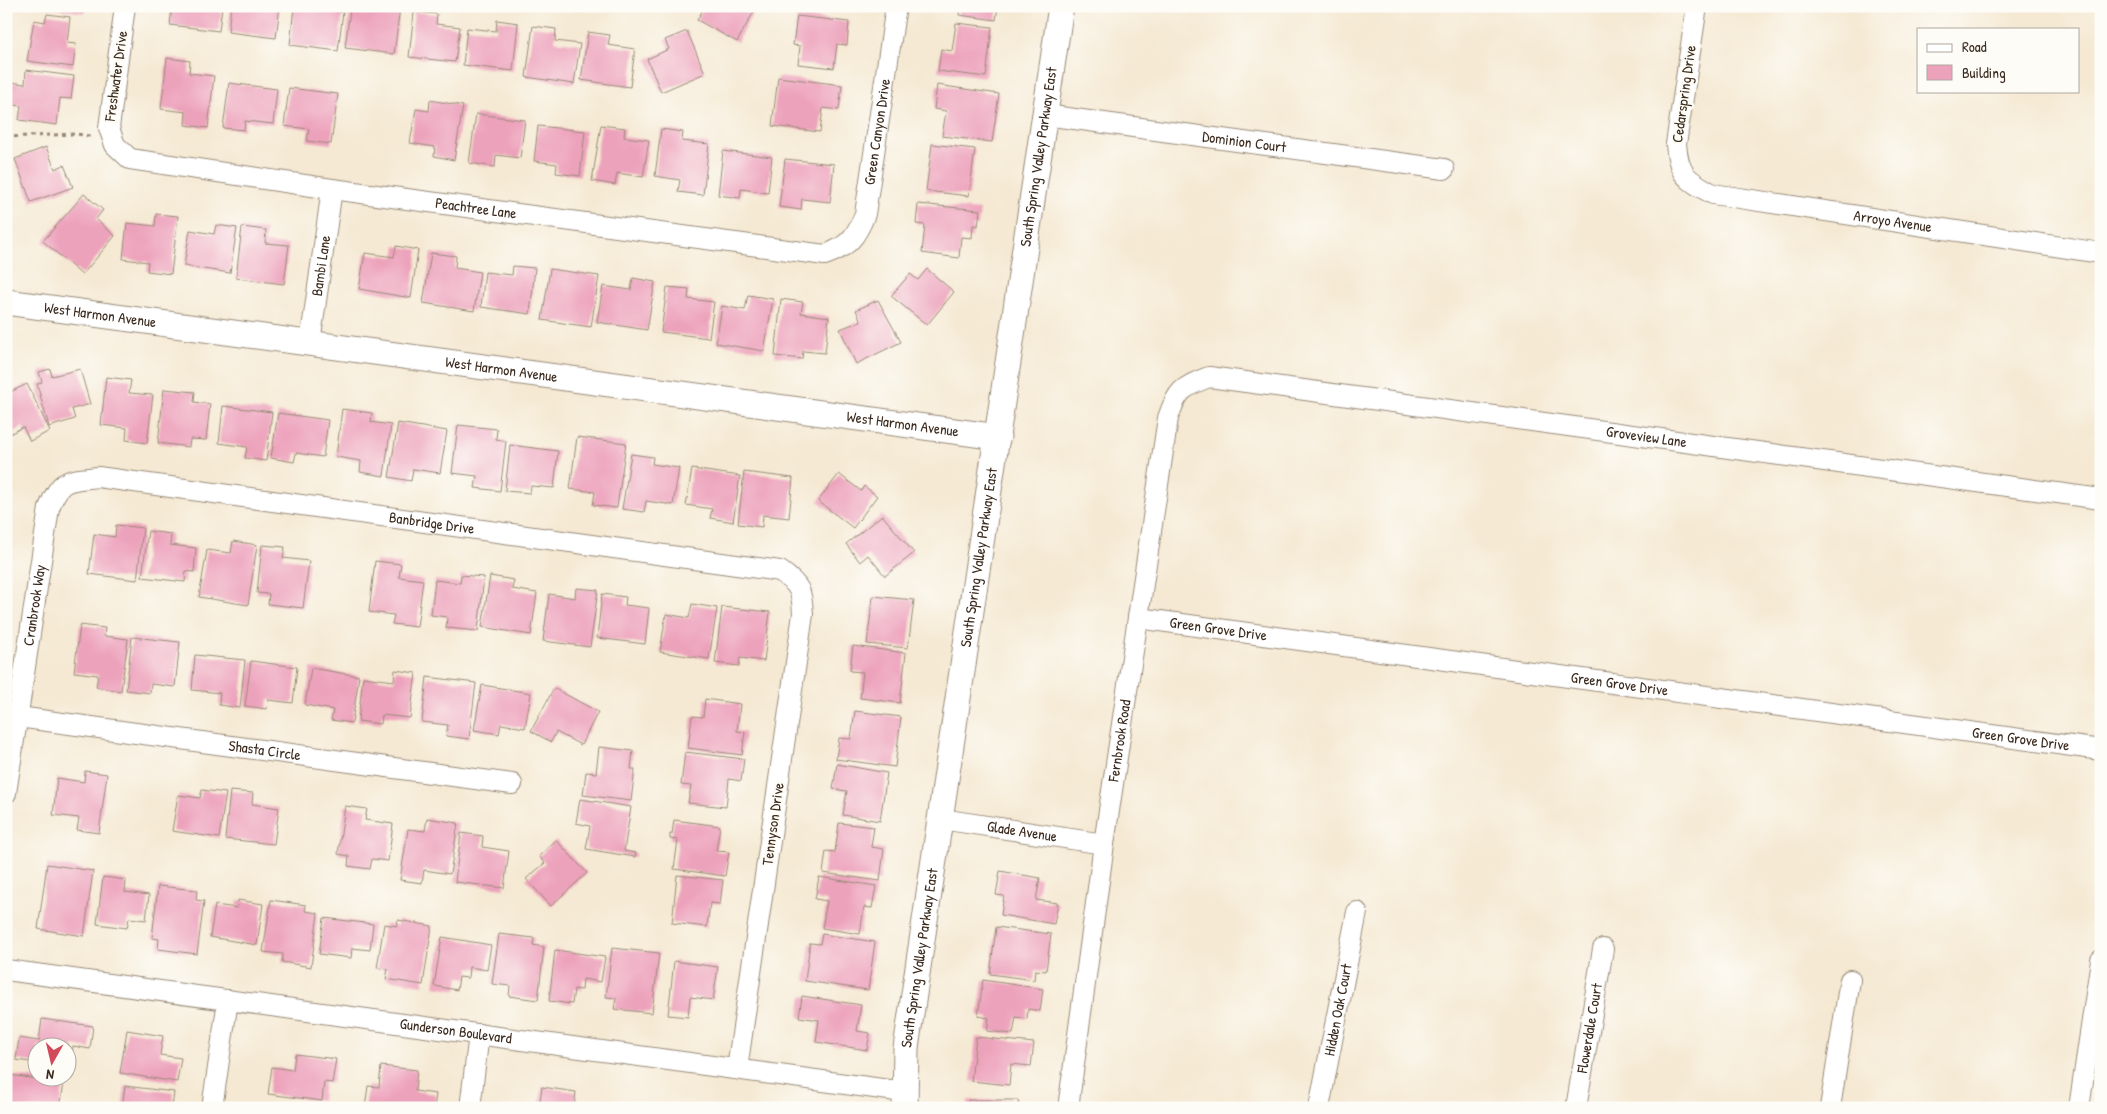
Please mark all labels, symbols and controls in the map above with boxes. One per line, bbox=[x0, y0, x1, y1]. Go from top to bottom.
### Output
legend bbox=[1917, 28, 2080, 92]
street label: Freshwater Drive bbox=[99, 29, 132, 123]
text: Road bbox=[1962, 36, 1987, 57]
street label: Cedarspring Drive bbox=[1666, 44, 1701, 144]
text: Building bbox=[1962, 62, 2006, 83]
street label: South Spring Valley Parkway East bbox=[1014, 65, 1062, 248]
street label: Green Canyon Drive bbox=[858, 77, 895, 186]
street label: Dominion Court bbox=[1201, 125, 1288, 158]
street label: Peachtree Lane bbox=[434, 192, 518, 224]
street label: Arroyo Avenue bbox=[1852, 205, 1933, 237]
street label: Bambi Lane bbox=[306, 234, 335, 297]
street label: West Harmon Avenue bbox=[43, 296, 158, 332]
street label: West Harmon Avenue bbox=[444, 351, 559, 387]
street label: West Harmon Avenue bbox=[845, 406, 960, 442]
street label: Groveview Lane bbox=[1605, 420, 1688, 452]
street label: South Spring Valley Parkway East bbox=[955, 465, 1002, 648]
street label: Banbridge Drive bbox=[388, 506, 476, 539]
street label: Cranbrook Way bbox=[17, 563, 50, 647]
street label: Green Grove Drive bbox=[1168, 611, 1268, 646]
street label: Green Grove Drive bbox=[1570, 666, 1670, 701]
street label: Fernbrook Road bbox=[1102, 698, 1136, 784]
street label: Green Grove Drive bbox=[1971, 721, 2071, 756]
street label: Shasta Circle bbox=[227, 735, 302, 765]
street label: Tennyson Drive bbox=[756, 781, 789, 867]
street label: Glade Avenue bbox=[986, 815, 1059, 847]
street label: South Spring Valley Parkway East bbox=[895, 866, 943, 1049]
street label: Hidden Oak Court bbox=[1318, 961, 1357, 1058]
street label: Flowerdale Court bbox=[1571, 981, 1607, 1076]
street label: Gunderson Boulevard bbox=[399, 1013, 513, 1049]
north arrow bbox=[28, 1036, 78, 1086]
text: N bbox=[45, 1065, 55, 1085]

